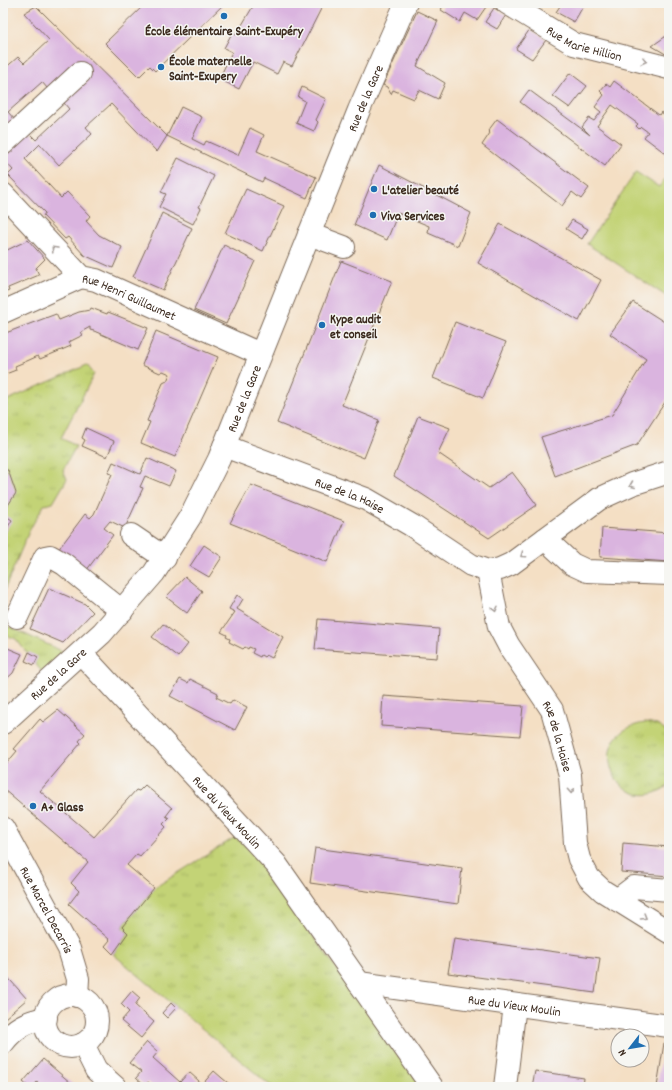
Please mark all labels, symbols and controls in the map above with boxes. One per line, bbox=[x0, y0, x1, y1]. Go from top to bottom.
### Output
marker: École élémentaire Saint-Exupéry bbox=[219, 11, 229, 21]
street label: Rue Marie Hillion bbox=[542, 22, 624, 68]
place label: École élémentaire Saint-Exupéry bbox=[145, 23, 304, 42]
place label: École maternelle Saint-Exupery bbox=[169, 53, 252, 87]
one-way arrow bbox=[641, 57, 647, 65]
marker: École maternelle Saint-Exupery bbox=[156, 62, 166, 72]
street label: Rue de la Gare bbox=[344, 62, 390, 135]
place label: L'atelier beauté bbox=[382, 182, 459, 201]
marker: L'atelier beauté bbox=[369, 184, 379, 194]
place label: Viva Services bbox=[381, 208, 445, 227]
marker: Viva Services bbox=[368, 210, 378, 220]
one-way arrow bbox=[52, 246, 59, 254]
street label: Rue Henri Guillaumet bbox=[80, 270, 179, 327]
place label: Kype audit et conseil bbox=[330, 311, 381, 345]
marker: Kype audit et conseil bbox=[317, 320, 327, 330]
street label: Rue de la Gare bbox=[224, 363, 268, 436]
street label: Rue de la Haise bbox=[312, 474, 387, 520]
one-way arrow bbox=[629, 480, 636, 488]
one-way arrow bbox=[521, 550, 528, 557]
one-way arrow bbox=[491, 606, 499, 612]
street label: Rue de la Gare bbox=[27, 644, 92, 706]
street label: Rue de la Haise bbox=[536, 697, 576, 775]
street label: Rue du Vieux Moulin bbox=[187, 772, 265, 854]
one-way arrow bbox=[567, 788, 576, 794]
place label: A+ Glass bbox=[41, 799, 84, 818]
marker: A+ Glass bbox=[28, 801, 38, 811]
street label: Rue Marcel Decarris bbox=[14, 863, 77, 956]
one-way arrow bbox=[640, 912, 647, 919]
street label: Rue du Vieux Moulin bbox=[466, 991, 562, 1023]
north arrow bbox=[610, 1028, 650, 1068]
text: N bbox=[615, 1045, 631, 1059]

